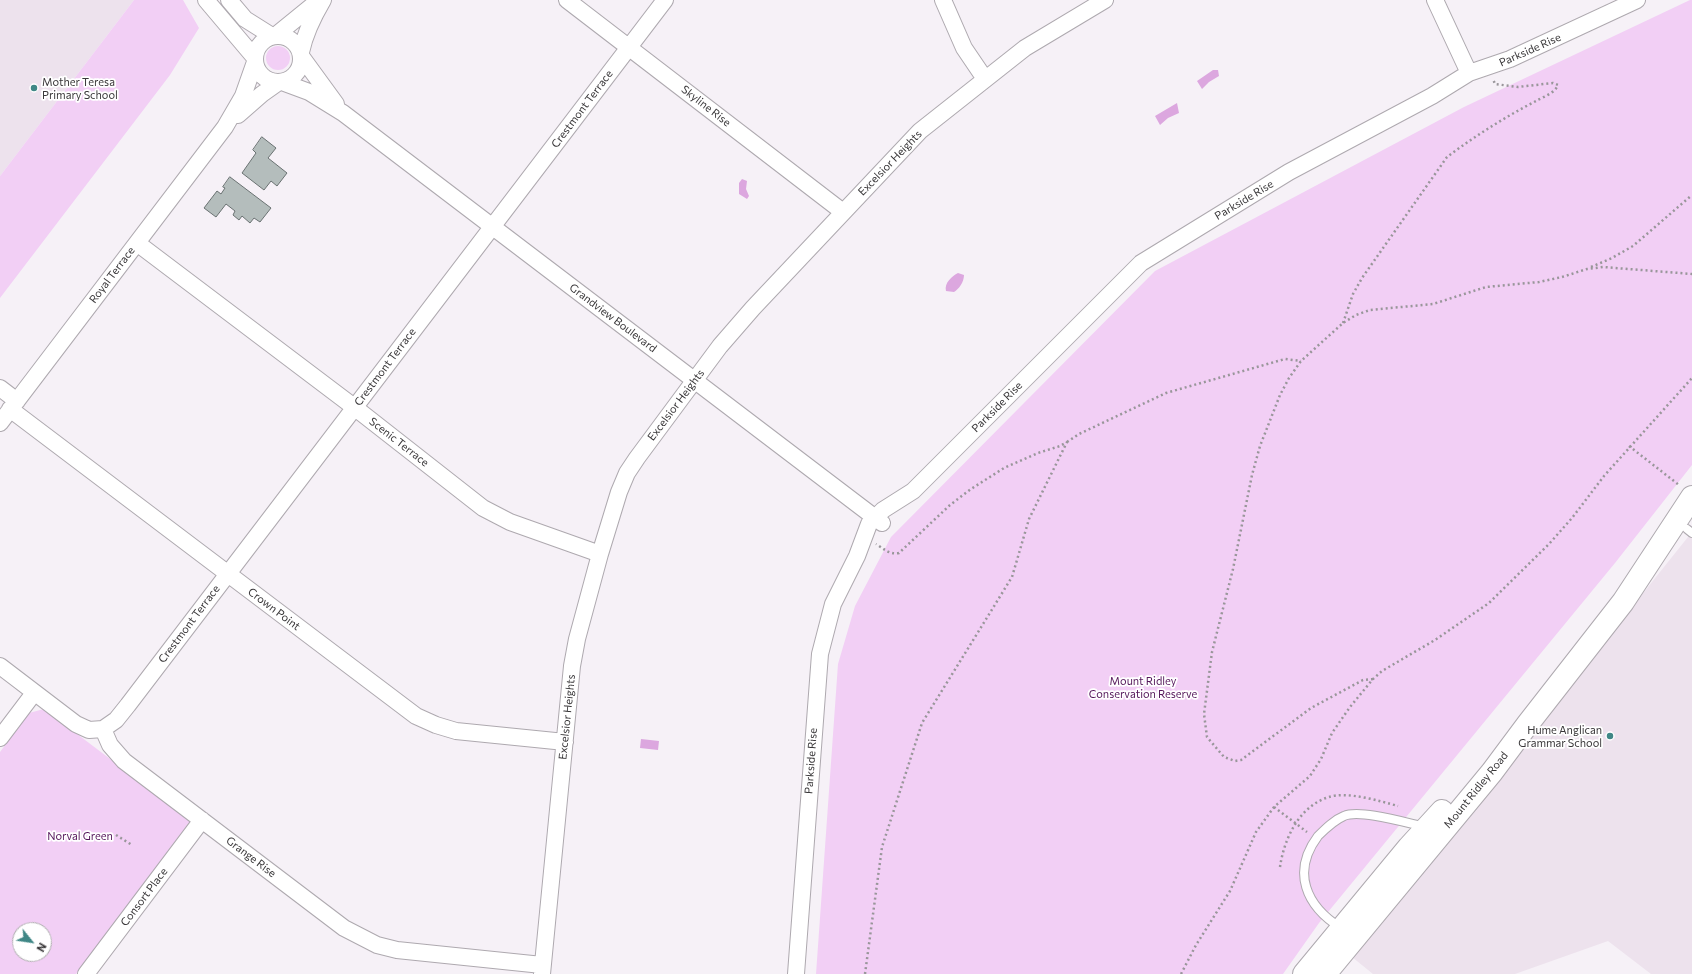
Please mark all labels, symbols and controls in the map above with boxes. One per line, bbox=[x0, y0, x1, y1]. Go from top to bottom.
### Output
street label: Parkside Rise bbox=[1497, 31, 1563, 69]
street label: Crestmont Terrace bbox=[549, 68, 615, 150]
place label: Mother Teresa Primary School bbox=[42, 75, 118, 101]
marker: Mother Teresa Primary School bbox=[29, 83, 39, 93]
street label: Skyline Rise bbox=[679, 83, 733, 129]
street label: Excelsior Heights bbox=[855, 128, 925, 198]
street label: Parkside Rise bbox=[1212, 177, 1276, 223]
street label: Royal Terrace bbox=[86, 244, 138, 306]
street label: Grandview Boulevard bbox=[567, 281, 659, 355]
street label: Crestmont Terrace bbox=[352, 326, 418, 408]
street label: Excelsior Heights bbox=[645, 367, 707, 443]
street label: Parkside Rise bbox=[969, 379, 1025, 435]
street label: Scenic Terrace bbox=[367, 415, 431, 469]
street label: Crestmont Terrace bbox=[156, 583, 222, 665]
street label: Crown Point bbox=[245, 585, 303, 633]
street label: Excelsior Heights bbox=[556, 674, 578, 760]
park label: Mount Ridley Conservation Reserve bbox=[1089, 674, 1197, 700]
place label: Hume Anglican Grammar School bbox=[1518, 723, 1602, 749]
street label: Parkside Rise bbox=[802, 728, 820, 794]
marker: Hume Anglican Grammar School bbox=[1605, 731, 1615, 741]
street label: Mount Ridley Road bbox=[1441, 749, 1511, 831]
park label: Norval Green bbox=[47, 829, 113, 843]
street label: Grange Rise bbox=[223, 834, 279, 880]
street label: Consort Place bbox=[118, 865, 170, 929]
north arrow bbox=[12, 922, 52, 962]
text: N bbox=[34, 941, 50, 955]

